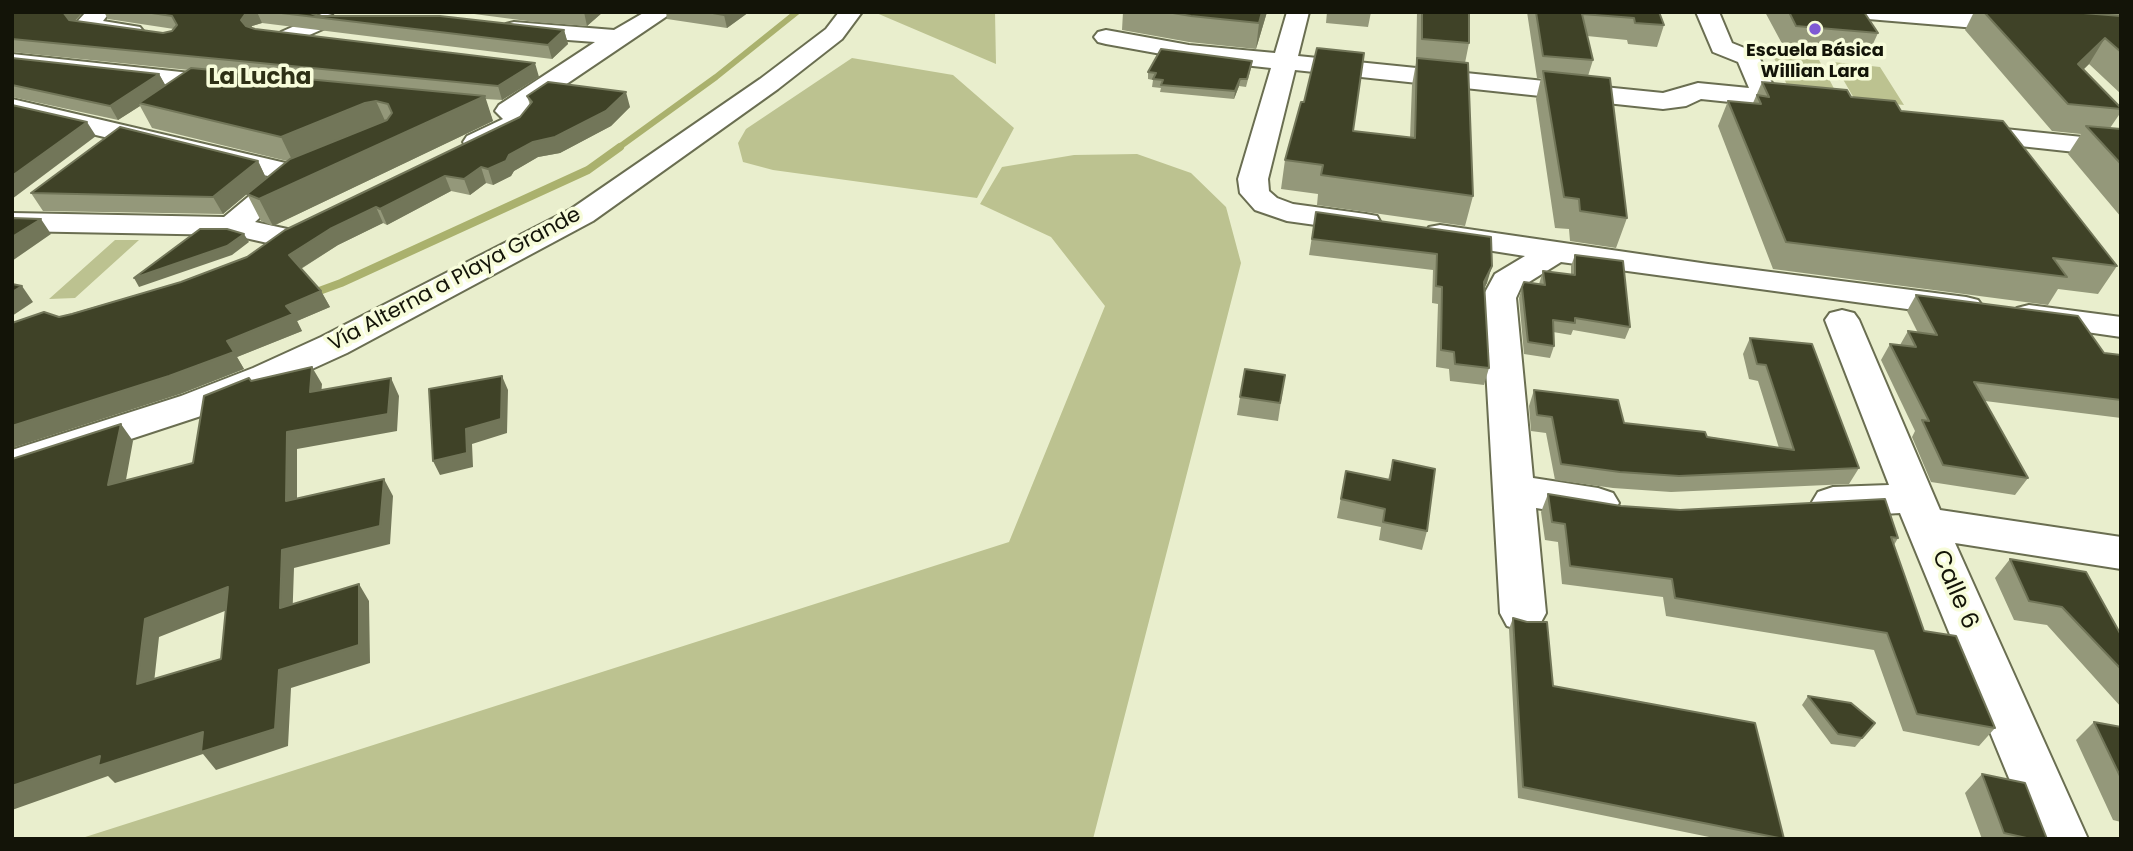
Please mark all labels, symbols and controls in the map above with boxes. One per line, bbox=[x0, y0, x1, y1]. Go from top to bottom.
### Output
marker: Escuela Básica Willian Lara bbox=[1807, 21, 1823, 37]
place label: Escuela Básica Willian Lara bbox=[1746, 40, 1884, 82]
district label: La Lucha bbox=[209, 64, 311, 92]
street label: Vía Alterna a Playa Grande bbox=[325, 203, 585, 357]
street label: Calle 6 bbox=[1925, 546, 1983, 634]

